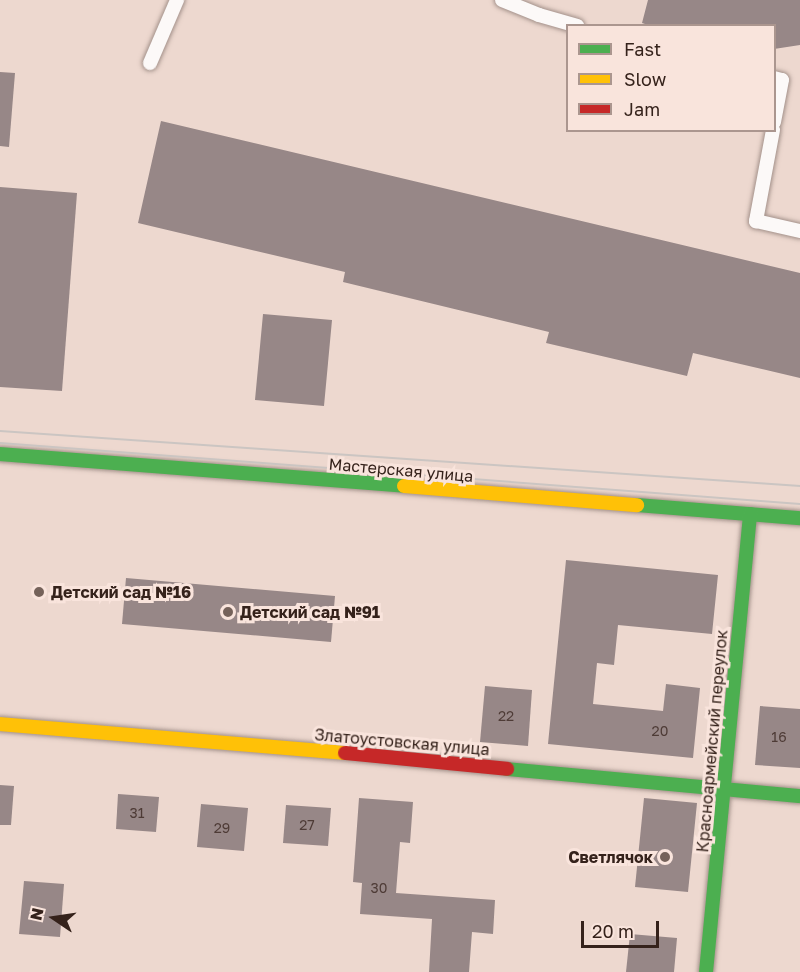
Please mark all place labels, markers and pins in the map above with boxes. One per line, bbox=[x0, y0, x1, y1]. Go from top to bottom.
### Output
place label: Детский сад №16 bbox=[51, 582, 191, 602]
marker: Детский сад №16 bbox=[32, 585, 46, 599]
place label: Детский сад №91 bbox=[240, 602, 380, 622]
marker: Детский сад №91 bbox=[221, 605, 235, 619]
place label: Светлячок bbox=[568, 847, 653, 867]
marker: Светлячок bbox=[658, 850, 672, 864]

